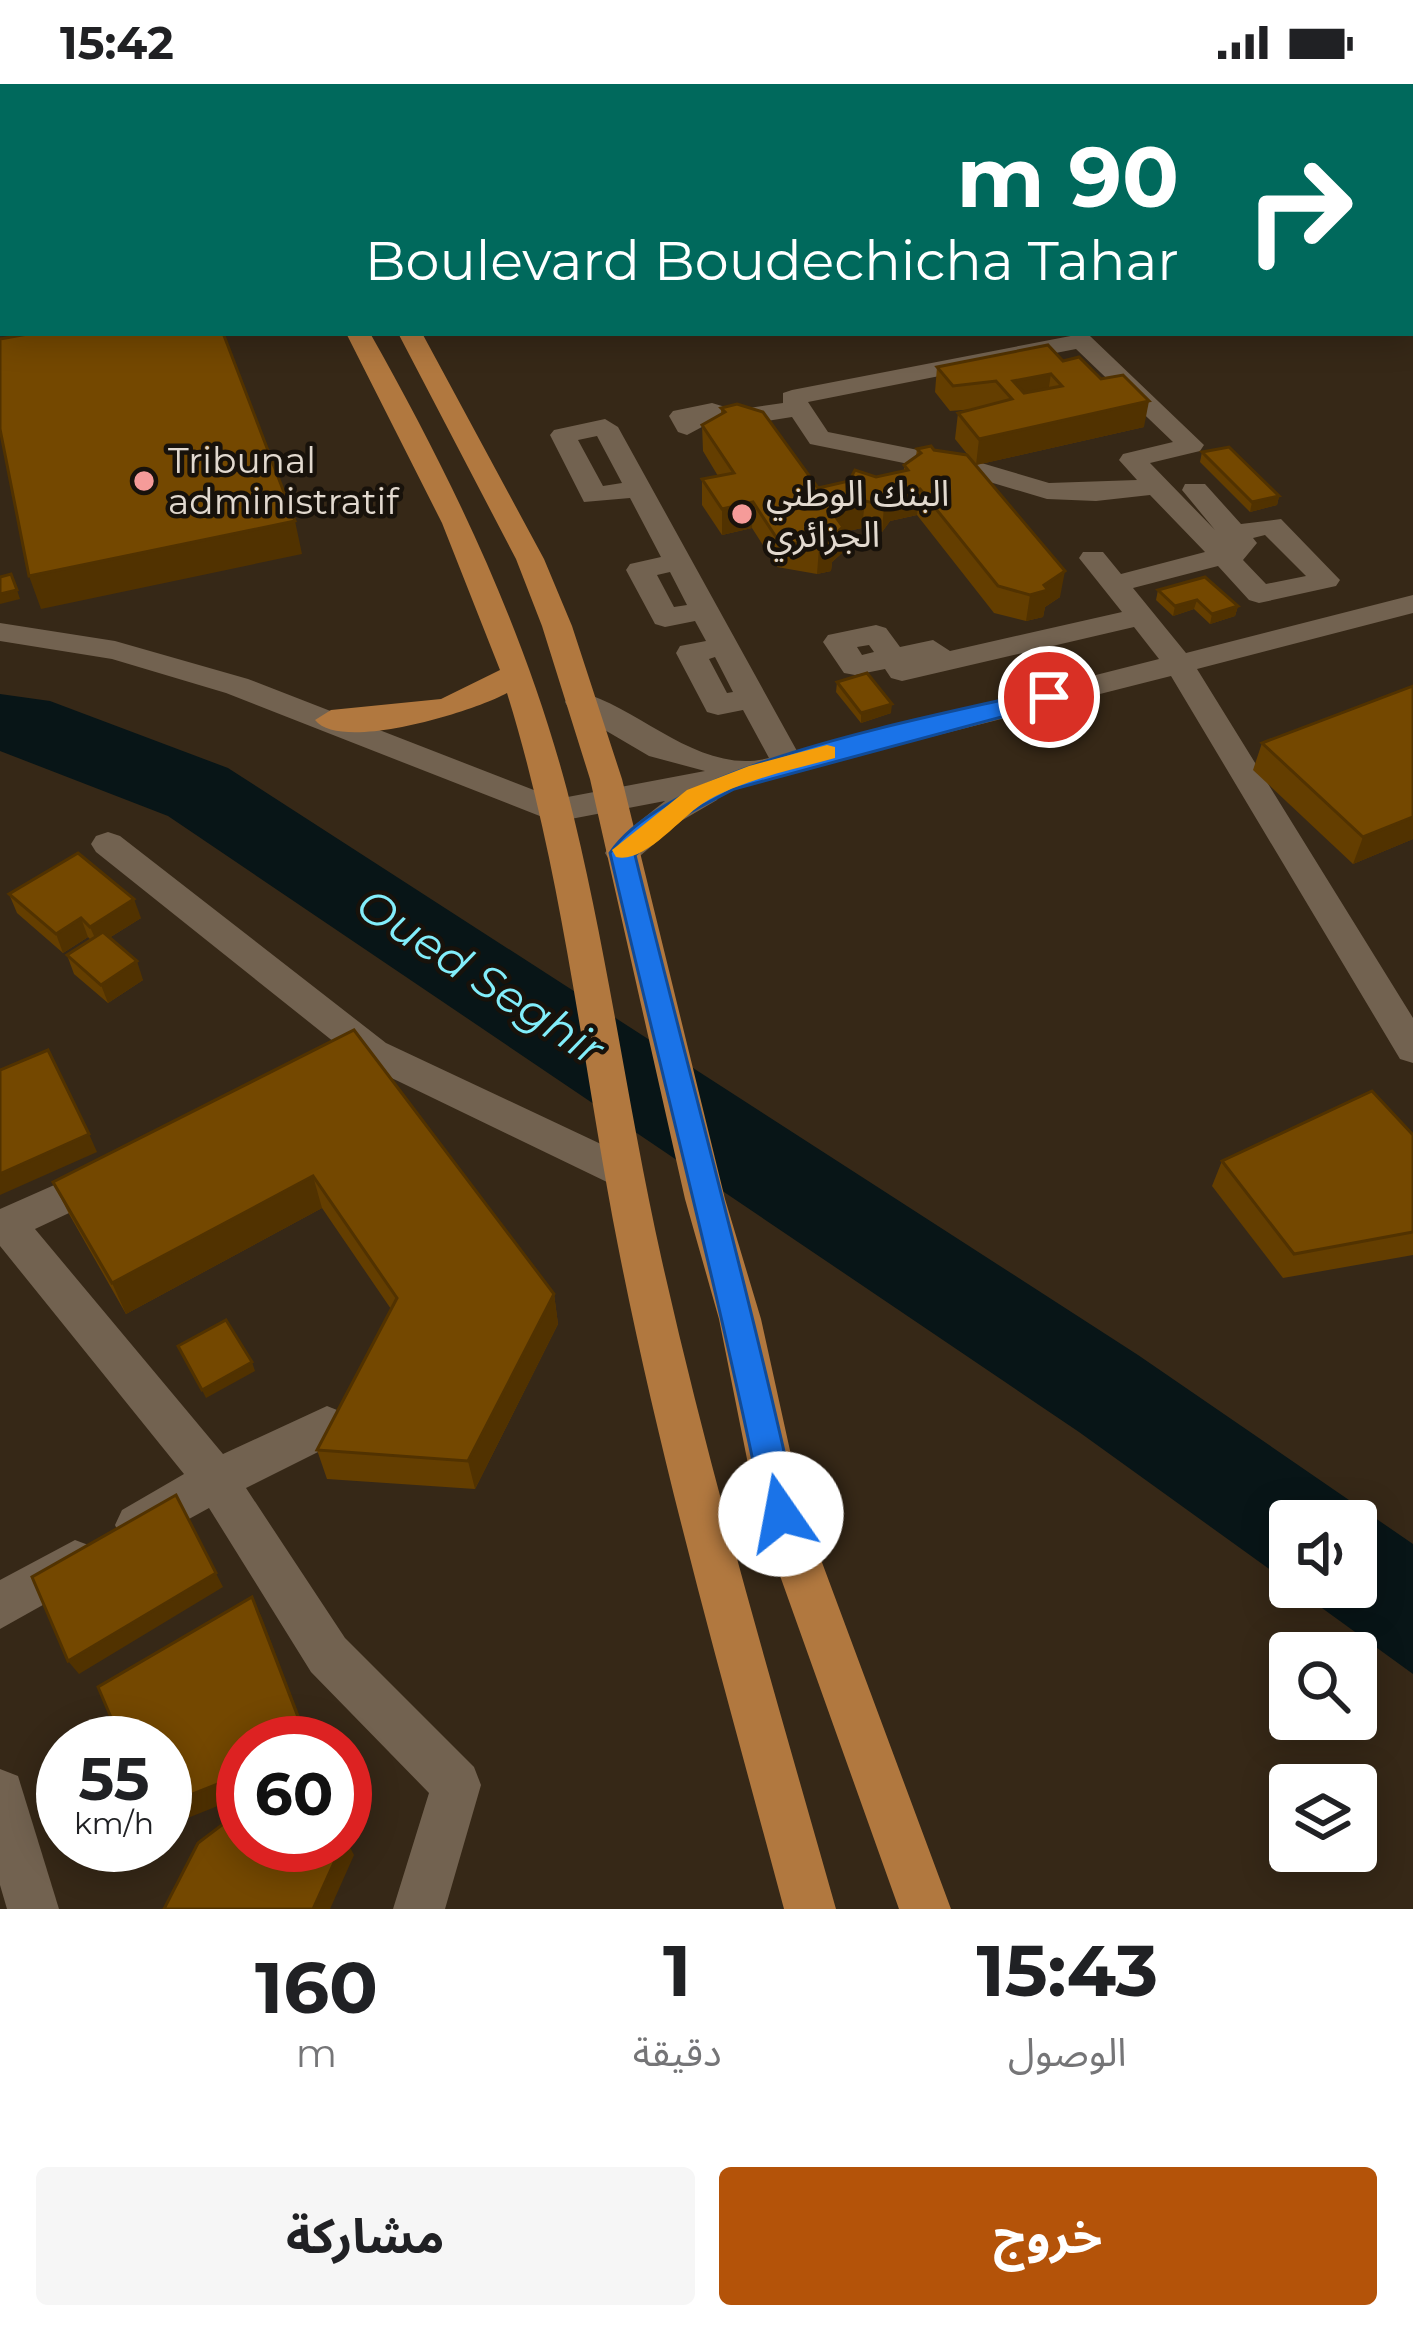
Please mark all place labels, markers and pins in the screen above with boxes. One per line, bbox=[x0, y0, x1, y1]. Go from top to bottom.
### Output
place label: Tribunal administratif bbox=[168, 438, 400, 523]
marker: Tribunal administratif bbox=[131, 468, 157, 494]
place label: البنك الوطني الجزائري bbox=[766, 471, 949, 562]
marker: البنك الوطني الجزائري bbox=[729, 501, 755, 527]
pin bbox=[998, 646, 1100, 748]

